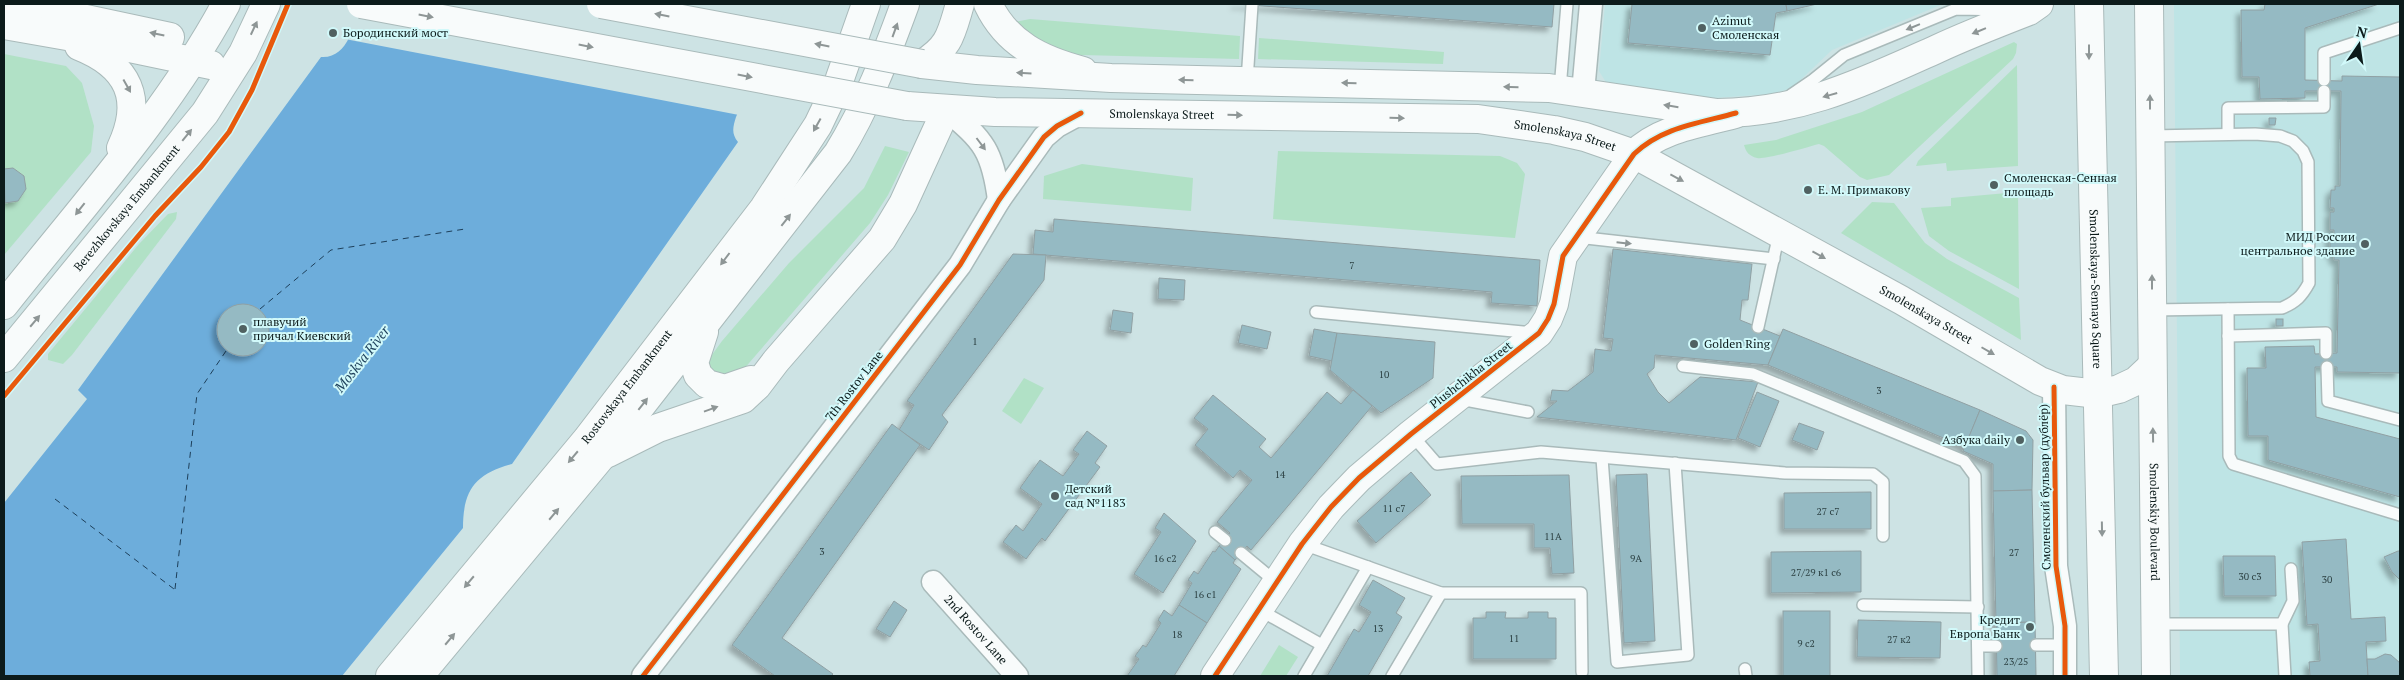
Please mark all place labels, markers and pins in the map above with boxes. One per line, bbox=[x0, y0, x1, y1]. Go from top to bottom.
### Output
place label: Azimut Смоленская bbox=[1712, 13, 1779, 42]
marker: Azimut Смоленская bbox=[1696, 22, 1708, 34]
place label: Бородинский мост bbox=[343, 25, 448, 40]
marker: Бородинский мост bbox=[327, 27, 339, 39]
place label: Смоленская-Сенная площадь bbox=[2004, 170, 2117, 199]
marker: Смоленская-Сенная площадь bbox=[1988, 179, 2000, 191]
place label: Е. М. Примакову bbox=[1818, 182, 1911, 197]
marker: Е. М. Примакову bbox=[1802, 184, 1814, 196]
place label: МИД России центральное здание bbox=[2241, 229, 2355, 258]
marker: МИД России центральное здание bbox=[2359, 238, 2371, 250]
place label: плавучий причал Киевский bbox=[253, 314, 351, 343]
marker: плавучий причал Киевский bbox=[237, 323, 249, 335]
place label: Golden Ring bbox=[1704, 336, 1771, 351]
marker: Golden Ring bbox=[1688, 338, 1700, 350]
place label: Азбука daily bbox=[1942, 432, 2011, 447]
marker: Азбука daily bbox=[2014, 434, 2026, 446]
place label: Детский сад №1183 bbox=[1065, 481, 1126, 510]
marker: Детский сад №1183 bbox=[1049, 490, 1061, 502]
place label: Кредит Европа Банк bbox=[1950, 612, 2021, 641]
marker: Кредит Европа Банк bbox=[2024, 621, 2036, 633]

